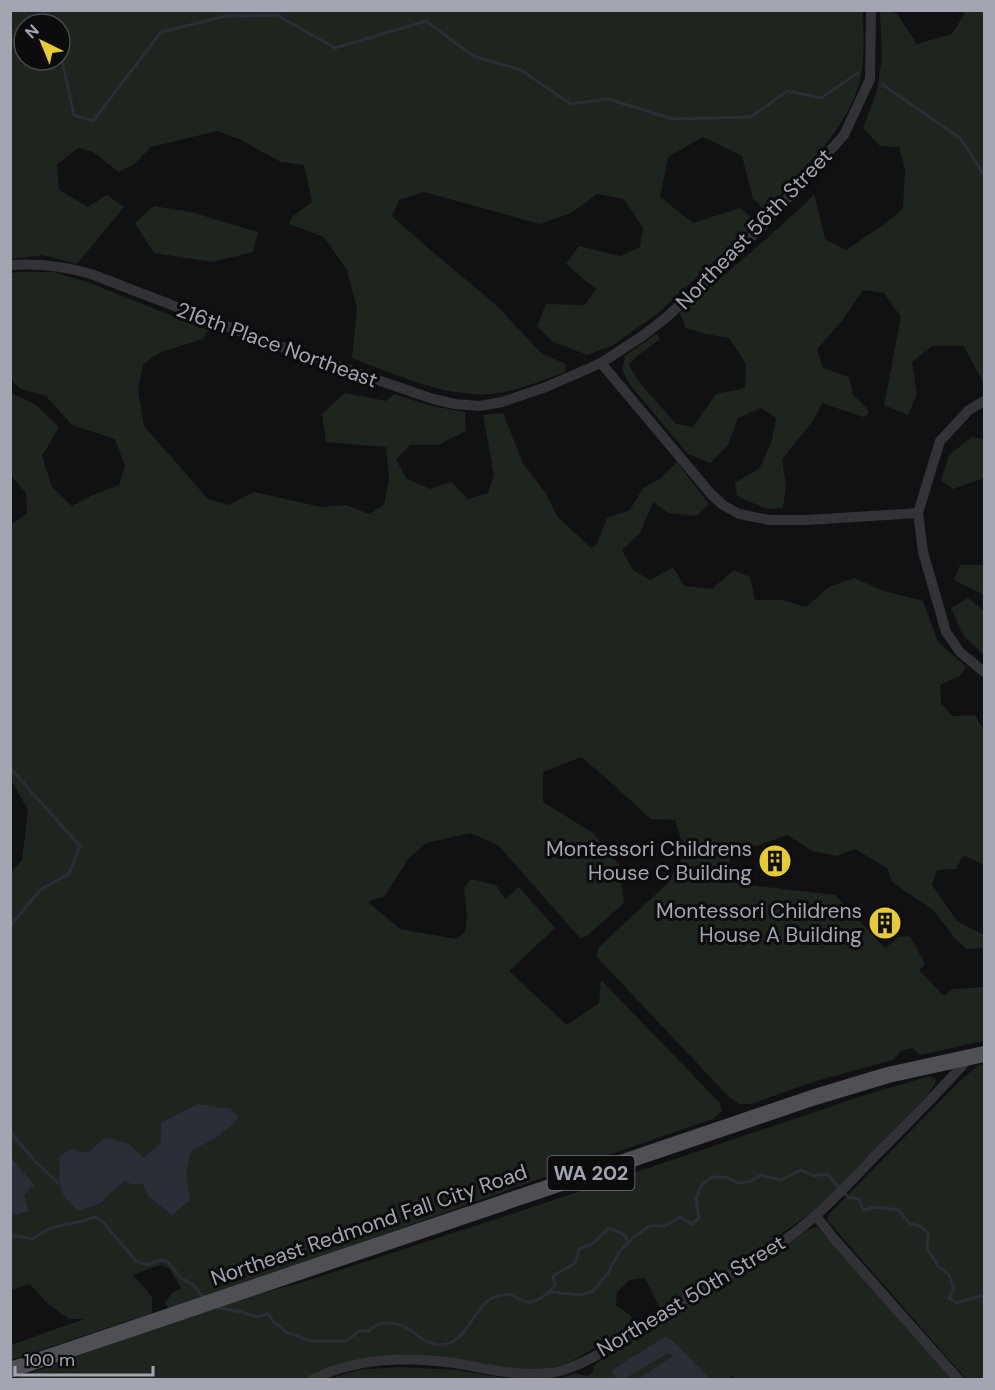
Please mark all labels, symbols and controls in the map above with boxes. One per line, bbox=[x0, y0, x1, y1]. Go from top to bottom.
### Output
north arrow bbox=[12, 12, 72, 72]
text: N bbox=[21, 20, 44, 43]
street label: Northeast 56th Street bbox=[670, 142, 838, 316]
street label: 216th Place Northeast bbox=[172, 296, 382, 394]
place label: Montessori Childrens House C Building bbox=[546, 835, 752, 887]
building icon: Montessori Childrens House C Building bbox=[757, 843, 793, 879]
place label: Montessori Childrens House A Building bbox=[656, 897, 862, 949]
building icon: Montessori Childrens House A Building bbox=[867, 905, 903, 941]
road number: WA 202 bbox=[548, 1156, 634, 1190]
street label: Northeast Redmond Fall City Road bbox=[207, 1158, 531, 1292]
street label: Northeast 50th Street bbox=[592, 1229, 790, 1363]
scale bar bbox=[15, 1339, 153, 1377]
text: 100 m bbox=[24, 1348, 75, 1372]

